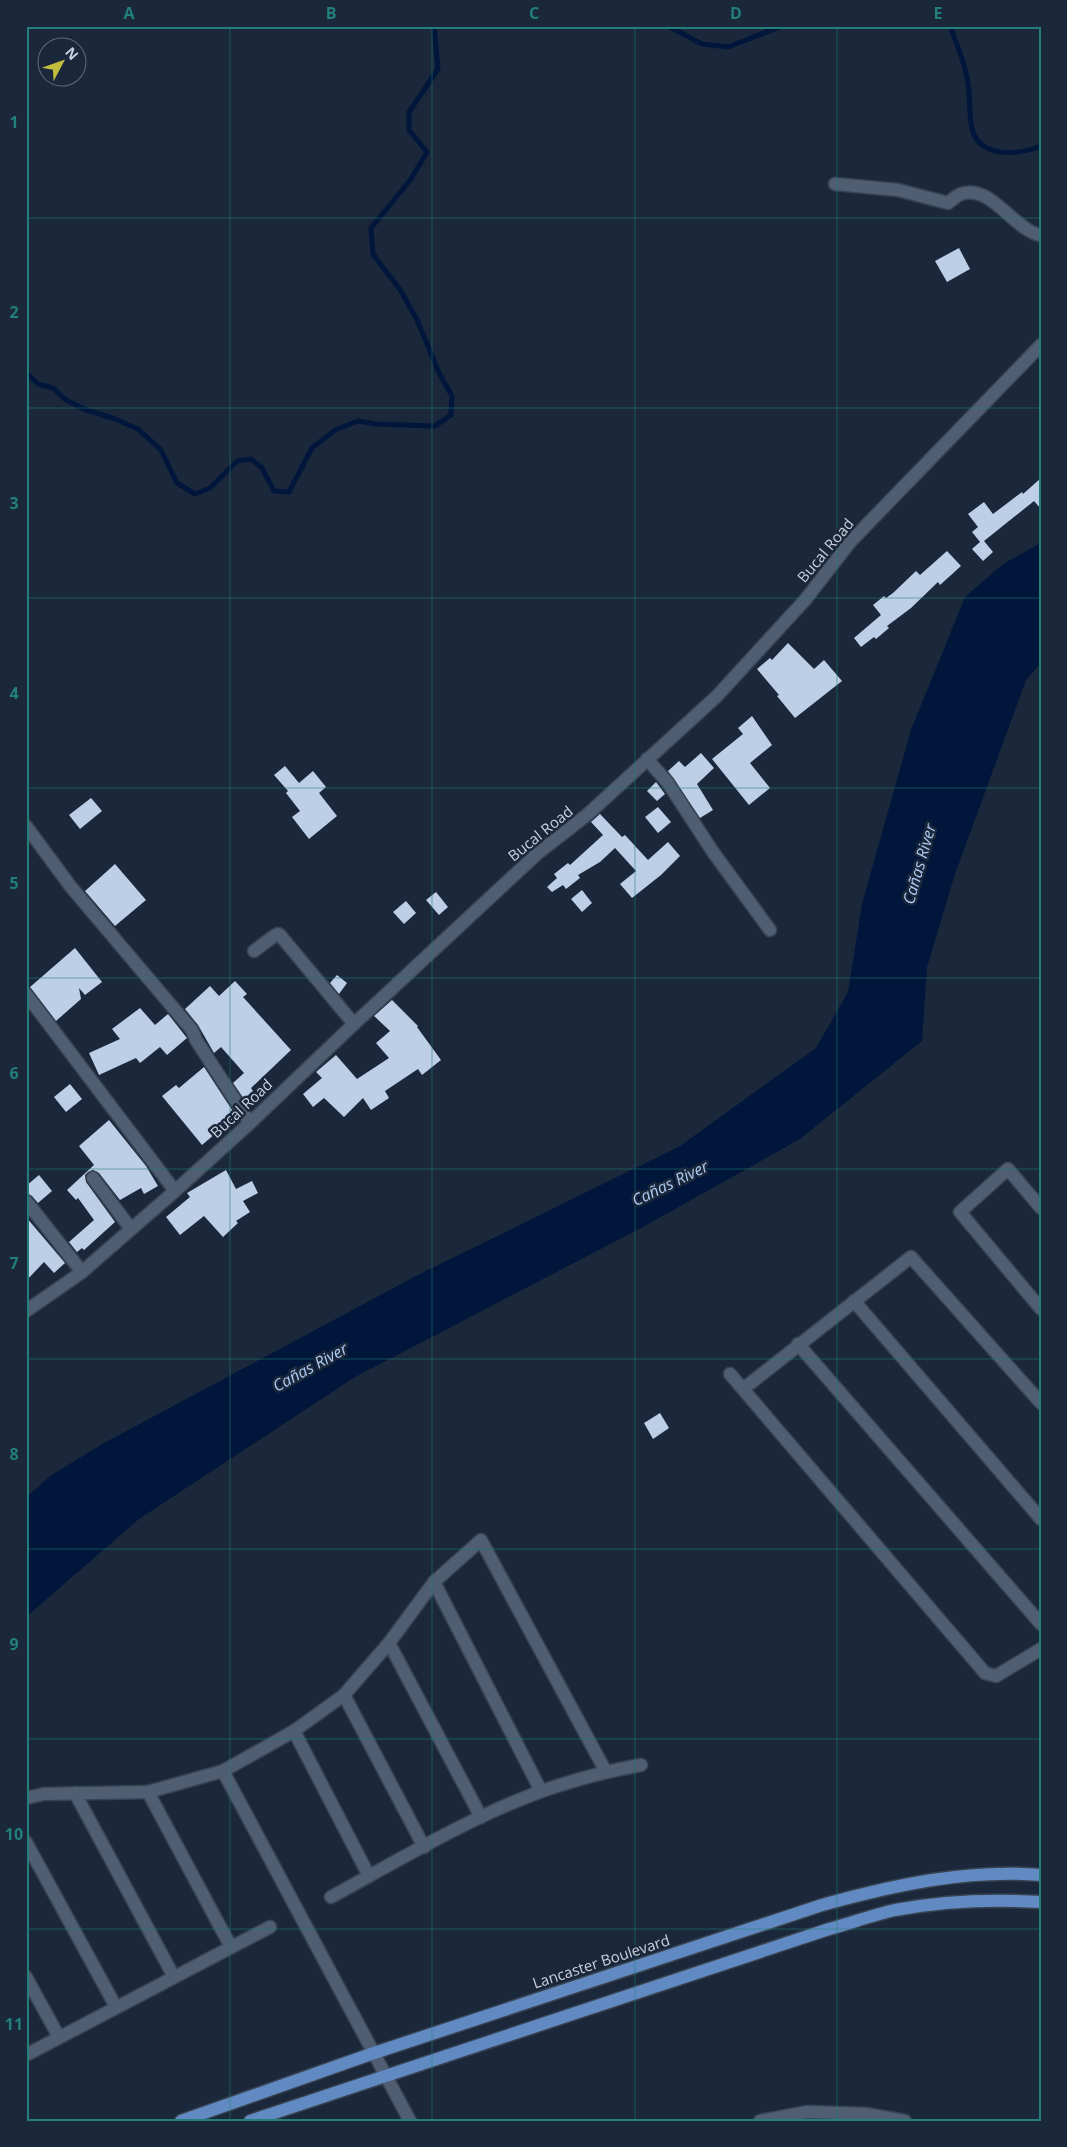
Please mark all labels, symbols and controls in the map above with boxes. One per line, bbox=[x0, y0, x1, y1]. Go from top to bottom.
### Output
text: A bbox=[123, 2, 135, 24]
text: B bbox=[326, 2, 336, 24]
text: C bbox=[529, 2, 539, 24]
text: D bbox=[730, 2, 742, 24]
text: E bbox=[934, 2, 943, 24]
north arrow bbox=[38, 38, 88, 88]
text: N bbox=[61, 43, 83, 64]
text: 1 bbox=[9, 111, 19, 133]
text: 2 bbox=[9, 301, 19, 323]
text: 3 bbox=[9, 492, 19, 514]
street label: Bucal Road bbox=[792, 514, 858, 586]
text: 4 bbox=[9, 682, 19, 704]
street label: Bucal Road bbox=[503, 801, 577, 865]
water label: Cañas River bbox=[897, 821, 941, 907]
text: 5 bbox=[9, 872, 19, 894]
text: 6 bbox=[9, 1062, 19, 1084]
street label: Bucal Road bbox=[206, 1074, 276, 1142]
water label: Cañas River bbox=[628, 1155, 713, 1211]
text: 7 bbox=[9, 1252, 19, 1274]
water label: Cañas River bbox=[269, 1337, 352, 1397]
text: 8 bbox=[9, 1443, 19, 1465]
text: 9 bbox=[9, 1633, 19, 1655]
text: 10 bbox=[5, 1823, 23, 1845]
street label: Lancaster Boulevard bbox=[530, 1929, 672, 1993]
text: 11 bbox=[5, 2013, 23, 2035]

